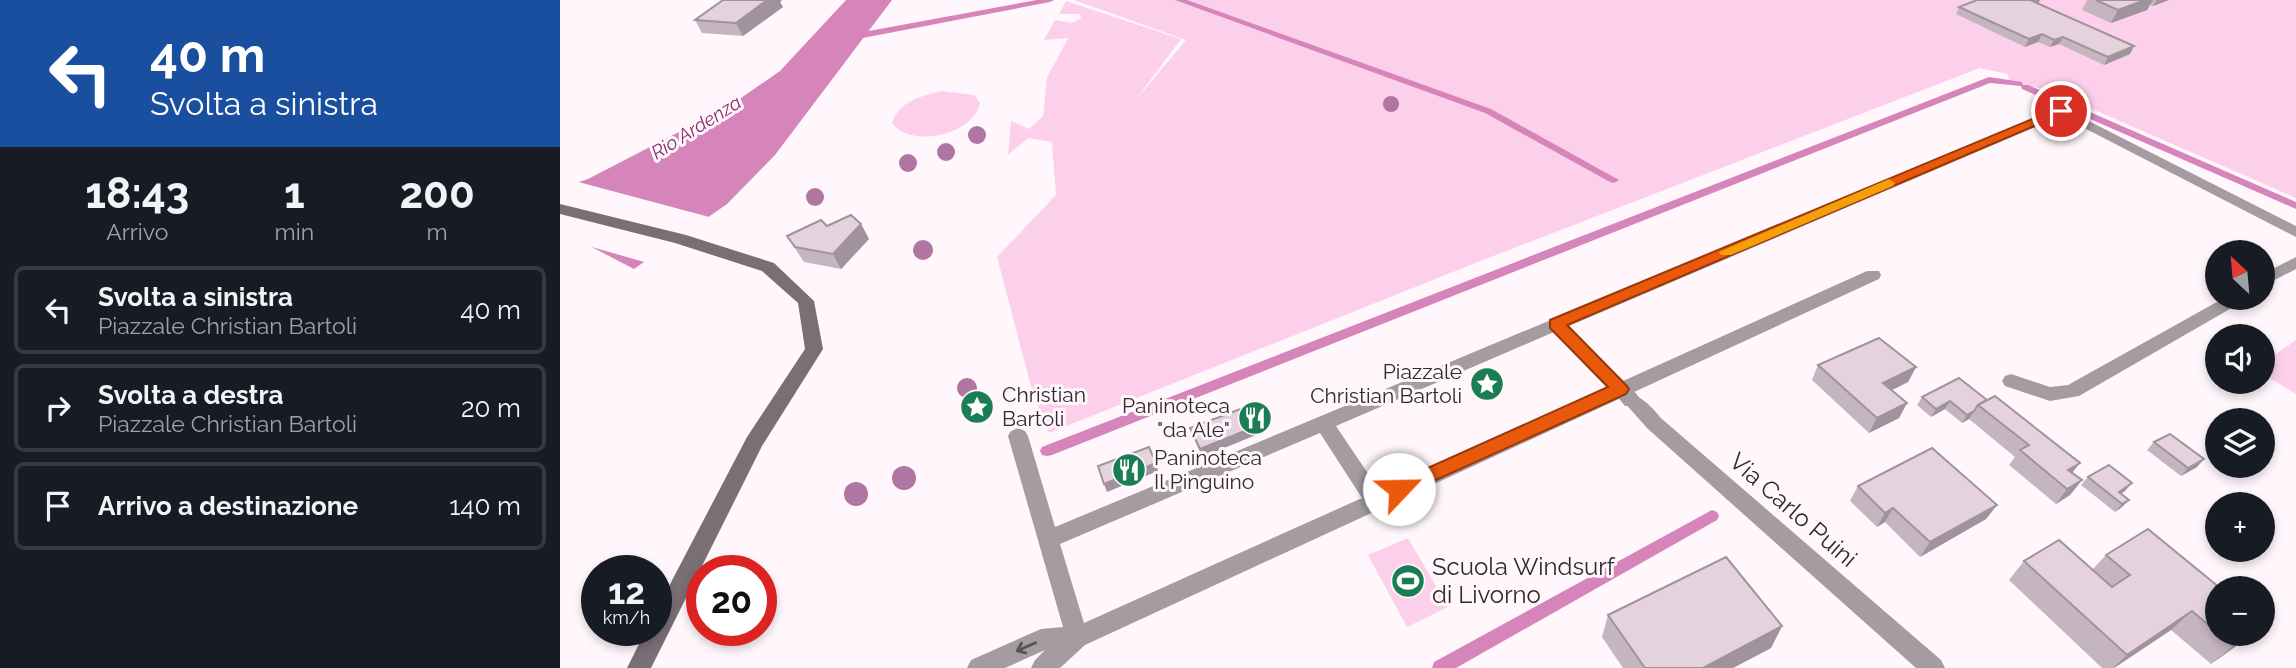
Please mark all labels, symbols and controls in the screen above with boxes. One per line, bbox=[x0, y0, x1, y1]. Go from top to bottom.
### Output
text: 40 m bbox=[150, 26, 265, 83]
icon: left bbox=[35, 28, 126, 119]
pin bbox=[2031, 81, 2091, 141]
text: Svolta a sinistra bbox=[150, 85, 378, 122]
water label: Rio Ardenza bbox=[647, 91, 745, 163]
icon: arrive bbox=[2042, 92, 2080, 130]
text: 18:43 bbox=[85, 169, 189, 218]
text: 1 bbox=[284, 169, 305, 218]
text: 200 bbox=[399, 169, 475, 218]
text: Arrivo bbox=[106, 218, 168, 245]
text: min bbox=[275, 218, 314, 245]
text: m bbox=[426, 218, 448, 245]
north arrow bbox=[2205, 240, 2275, 310]
map controls bbox=[2205, 240, 2275, 646]
text: Svolta a sinistra bbox=[98, 282, 293, 312]
icon: left bbox=[39, 291, 77, 329]
text: 40 m bbox=[460, 295, 521, 325]
text: Piazzale Christian Bartoli bbox=[98, 312, 357, 339]
button: sound bbox=[2205, 324, 2275, 394]
place label: Piazzale Christian Bartoli bbox=[1310, 359, 1462, 408]
place icon: Piazzale Christian Bartoli bbox=[1468, 365, 1506, 403]
text: Svolta a destra bbox=[98, 380, 284, 410]
place label: Christian Bartoli bbox=[1002, 382, 1086, 431]
place icon: Christian Bartoli bbox=[958, 388, 996, 426]
icon: right bbox=[39, 389, 77, 427]
text: 20 m bbox=[461, 393, 521, 423]
place label: Paninoteca "da Ale" bbox=[1122, 393, 1230, 442]
restaurant icon: Paninoteca "da Ale" bbox=[1236, 399, 1274, 437]
button: layers bbox=[2205, 408, 2275, 478]
text: Piazzale Christian Bartoli bbox=[98, 410, 357, 437]
place label: Paninoteca Il Pinguino bbox=[1154, 445, 1262, 494]
street label: Via Carlo Puini bbox=[1724, 446, 1863, 573]
restaurant icon: Paninoteca Il Pinguino bbox=[1110, 451, 1148, 489]
position arrow bbox=[1362, 452, 1436, 526]
icon: arrive bbox=[39, 487, 77, 525]
text: Arrivo a destinazione bbox=[98, 491, 358, 521]
text: 140 m bbox=[449, 491, 521, 521]
button: + bbox=[2205, 492, 2275, 562]
place label: Scuola Windsurf di Livorno bbox=[1432, 552, 1616, 609]
speed limit sign: 20 bbox=[686, 555, 777, 646]
sports icon: Scuola Windsurf di Livorno bbox=[1389, 562, 1427, 600]
text: 12 bbox=[608, 571, 645, 612]
button: − bbox=[2205, 576, 2275, 646]
text: km/h bbox=[603, 607, 650, 628]
one-way arrow bbox=[1016, 640, 1037, 654]

